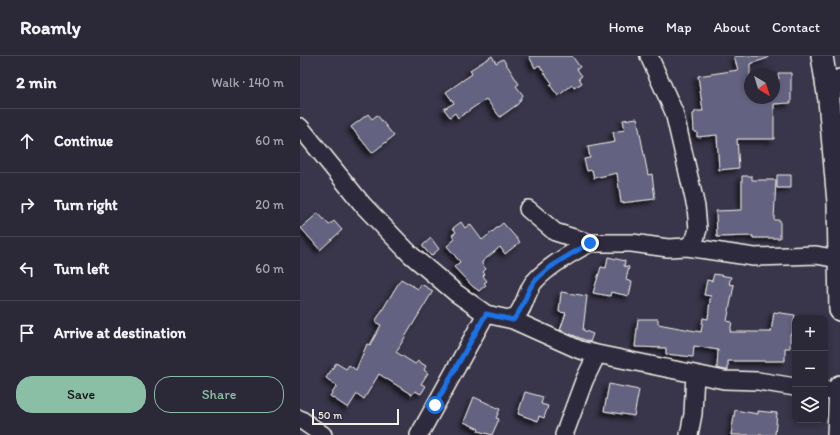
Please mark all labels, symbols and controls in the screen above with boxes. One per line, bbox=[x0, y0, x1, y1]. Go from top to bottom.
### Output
text: Roamly bbox=[20, 16, 81, 39]
text: Home bbox=[609, 19, 644, 36]
text: Map bbox=[666, 19, 692, 36]
text: About bbox=[714, 19, 750, 36]
text: Contact bbox=[772, 19, 820, 36]
north arrow bbox=[744, 68, 780, 104]
text: 2 min bbox=[16, 72, 56, 92]
text: Walk · 140 m bbox=[212, 75, 284, 90]
icon: ahead bbox=[16, 130, 38, 152]
text: Continue bbox=[54, 132, 113, 150]
text: 60 m bbox=[255, 133, 284, 148]
icon: right bbox=[16, 194, 38, 216]
text: Turn right bbox=[54, 196, 118, 214]
text: 20 m bbox=[255, 197, 284, 212]
route end bbox=[581, 234, 599, 252]
icon: left bbox=[16, 258, 38, 280]
text: Turn left bbox=[54, 260, 109, 278]
text: 60 m bbox=[255, 261, 284, 276]
map controls bbox=[792, 315, 828, 423]
button: + bbox=[792, 315, 828, 351]
icon: arrive bbox=[16, 322, 38, 344]
text: Arrive at destination bbox=[54, 324, 186, 342]
button: − bbox=[792, 351, 828, 387]
button: Save bbox=[16, 376, 146, 413]
button: Share bbox=[154, 376, 284, 413]
button: layers bbox=[792, 387, 828, 423]
route start bbox=[426, 396, 444, 414]
scale bar bbox=[312, 407, 399, 426]
text: 50 m bbox=[318, 409, 342, 422]

